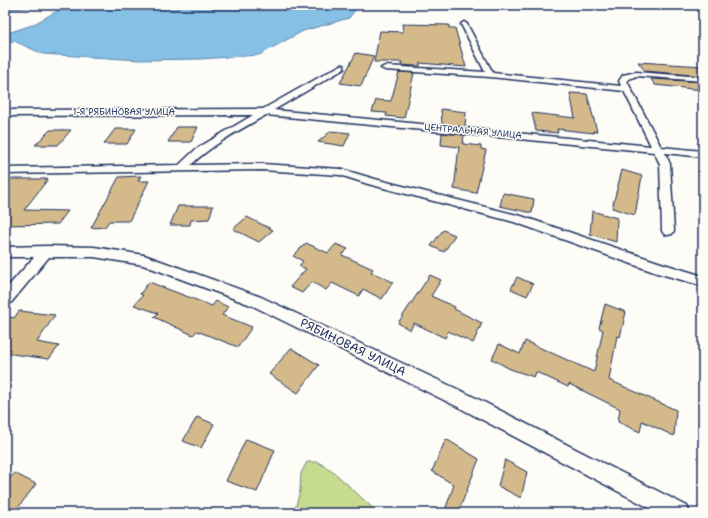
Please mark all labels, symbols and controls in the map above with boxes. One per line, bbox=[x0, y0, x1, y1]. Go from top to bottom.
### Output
street label: 1-Я РЯБИНОВАЯ УЛИЦА bbox=[73, 106, 176, 118]
street label: ЦЕНТРАЛЬНАЯ УЛИЦА bbox=[424, 121, 523, 141]
street label: РЯБИНОВАЯ УЛИЦА bbox=[297, 314, 409, 380]

